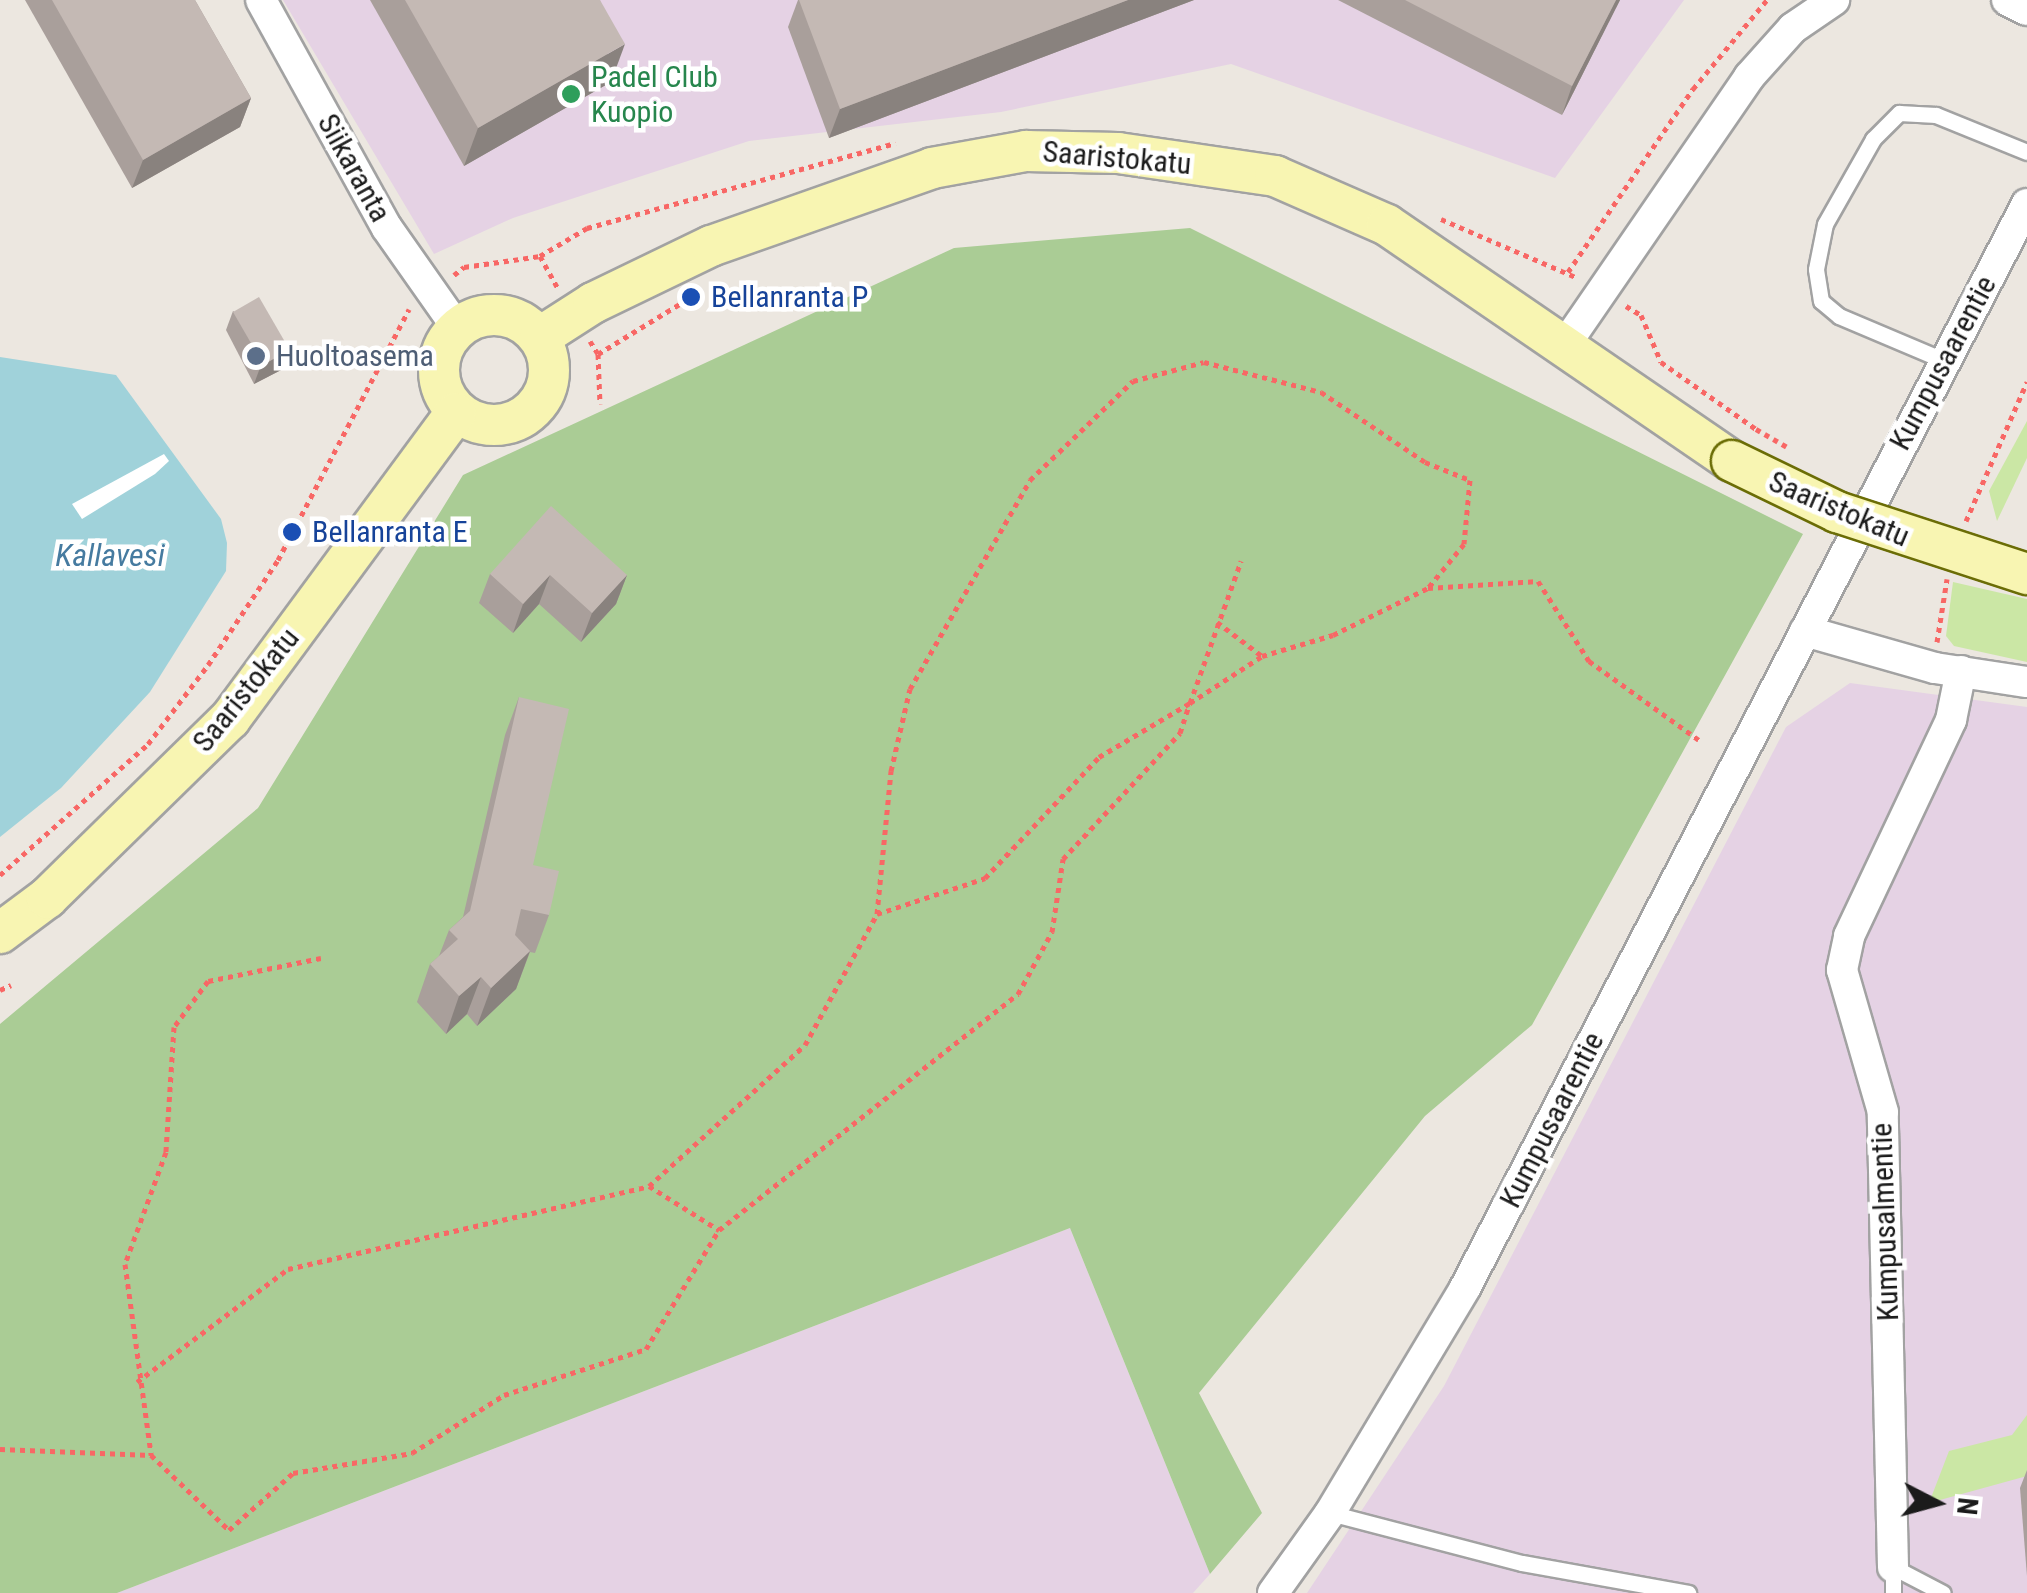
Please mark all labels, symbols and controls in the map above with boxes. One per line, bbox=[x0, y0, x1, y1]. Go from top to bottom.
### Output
place label: Padel Club Kuopio bbox=[591, 59, 718, 130]
marker: Padel Club Kuopio bbox=[560, 83, 582, 105]
street label: Siikaranta bbox=[310, 108, 398, 228]
street label: Saaristokatu bbox=[1041, 134, 1193, 182]
street label: Kumpusaarentie bbox=[1882, 270, 2004, 456]
place label: Bellanranta P bbox=[711, 279, 868, 315]
marker: Bellanranta P bbox=[680, 286, 702, 308]
place label: Huoltoasema bbox=[276, 338, 434, 374]
marker: Huoltoasema bbox=[245, 345, 267, 367]
street label: Saaristokatu bbox=[1763, 463, 1915, 555]
place label: Bellanranta E bbox=[312, 514, 468, 550]
marker: Bellanranta E bbox=[281, 521, 303, 543]
water label: Kallavesi bbox=[55, 536, 165, 574]
street label: Saaristokatu bbox=[185, 621, 307, 759]
street label: Kumpusaarentie bbox=[1492, 1026, 1612, 1214]
street label: Kumpusalmentie bbox=[1864, 1122, 1906, 1322]
north arrow bbox=[1887, 1453, 1987, 1553]
text: N bbox=[1950, 1496, 1985, 1516]

